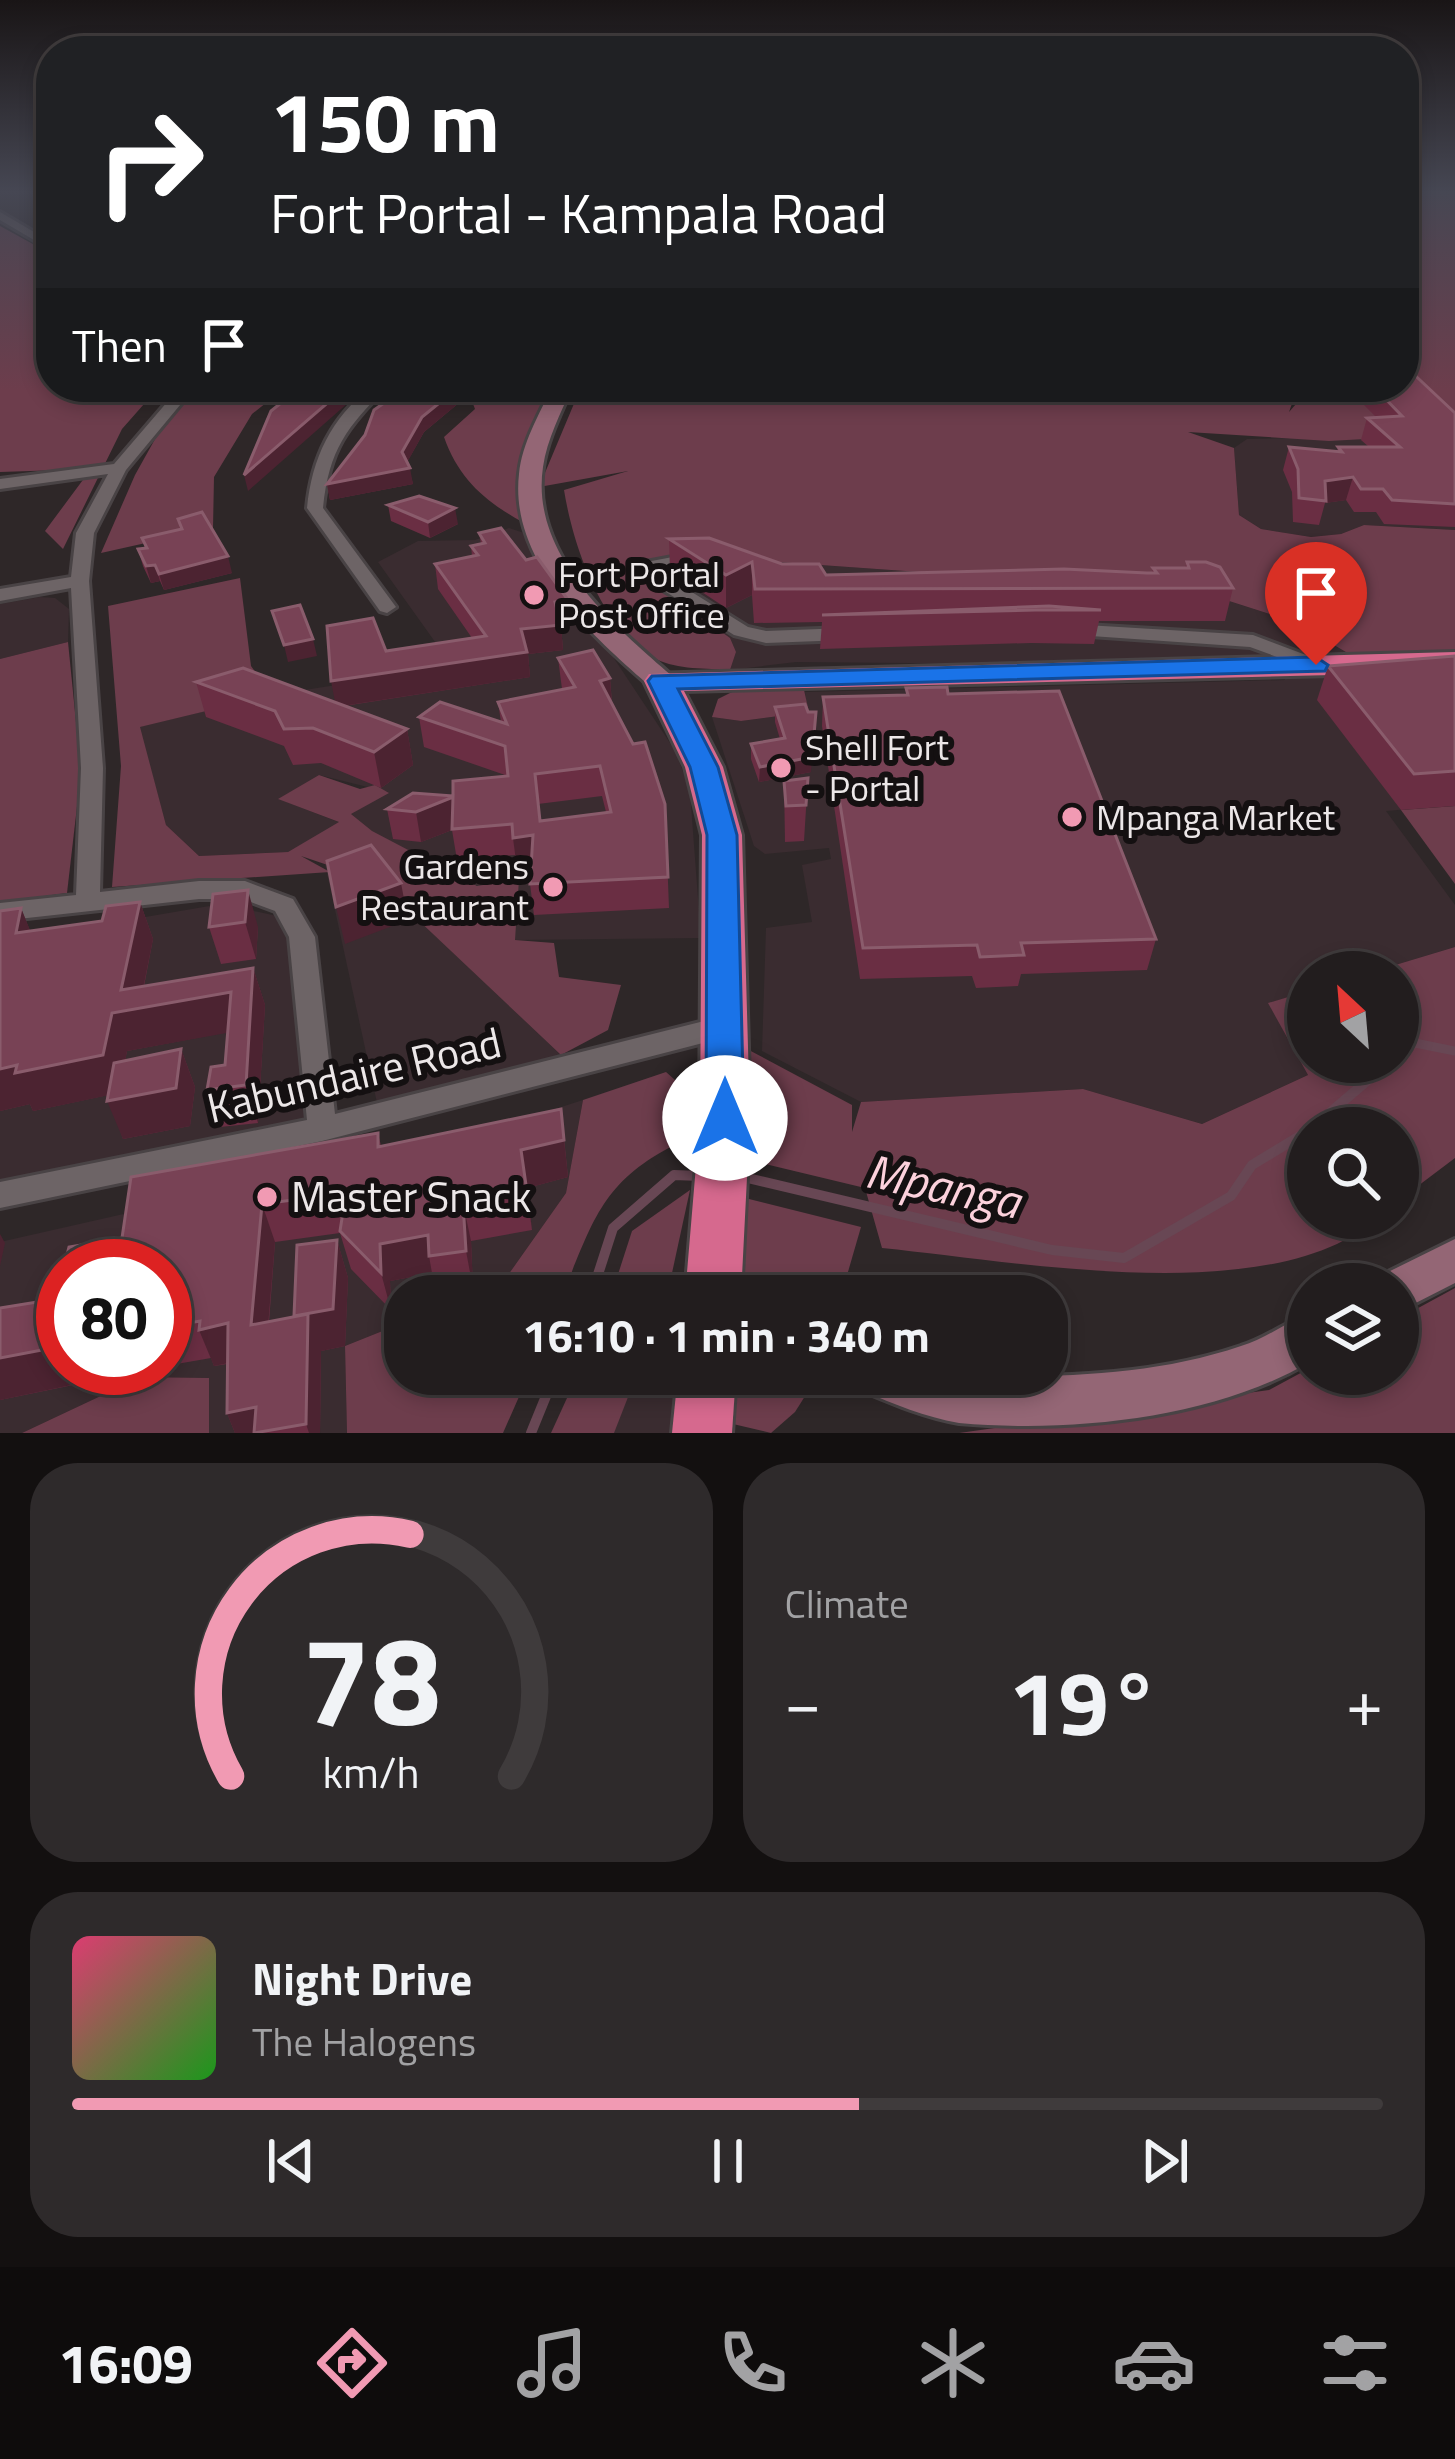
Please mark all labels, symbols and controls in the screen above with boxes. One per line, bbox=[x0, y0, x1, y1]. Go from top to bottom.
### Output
text: 150 m bbox=[270, 57, 500, 185]
icon: right bbox=[72, 84, 228, 240]
text: Fort Portal - Kampala Road bbox=[270, 172, 887, 254]
text: Then bbox=[72, 311, 167, 379]
icon: arrive bbox=[191, 312, 257, 378]
pin bbox=[1265, 542, 1367, 665]
place label: Fort Portal Post Office bbox=[558, 546, 725, 642]
icon: arrive bbox=[1283, 560, 1349, 626]
marker: Fort Portal Post Office bbox=[521, 582, 547, 608]
place label: Shell Fort - Portal bbox=[805, 719, 949, 815]
marker: Shell Fort - Portal bbox=[768, 755, 794, 781]
place label: Mpanga Market bbox=[1096, 789, 1336, 844]
marker: Mpanga Market bbox=[1059, 804, 1085, 830]
place label: Gardens Restaurant bbox=[360, 838, 529, 934]
marker: Gardens Restaurant bbox=[540, 874, 566, 900]
north arrow bbox=[1287, 951, 1419, 1083]
map controls bbox=[1287, 951, 1419, 1395]
street label: Kabundaire Road bbox=[200, 1009, 507, 1139]
position arrow bbox=[662, 1055, 788, 1181]
button: search bbox=[1287, 1107, 1419, 1239]
water label: Mpanga bbox=[859, 1134, 1030, 1238]
place label: Master Snack bbox=[291, 1164, 531, 1228]
marker: Master Snack bbox=[254, 1184, 280, 1210]
speed limit sign: 80 bbox=[36, 1239, 192, 1395]
button: layers bbox=[1287, 1263, 1419, 1395]
text: 16:10 · 1 min · 340 m bbox=[522, 1301, 930, 1369]
text: Climate bbox=[785, 1574, 909, 1633]
text: 78 bbox=[301, 1584, 441, 1773]
text: 19° bbox=[1008, 1633, 1159, 1770]
text: − bbox=[785, 1651, 821, 1752]
text: + bbox=[1346, 1651, 1383, 1752]
text: km/h bbox=[323, 1738, 420, 1804]
text: Night Drive bbox=[252, 1944, 472, 2012]
text: The Halogens bbox=[252, 2012, 476, 2071]
icon: previous bbox=[258, 2128, 324, 2194]
icon: pause bbox=[695, 2128, 761, 2194]
icon: next bbox=[1132, 2128, 1198, 2194]
icon: directions bbox=[310, 2321, 394, 2405]
icon: music bbox=[510, 2321, 594, 2405]
icon: phone bbox=[711, 2321, 795, 2405]
icon: climate bbox=[911, 2321, 995, 2405]
icon: car bbox=[1112, 2321, 1196, 2405]
icon: filters bbox=[1313, 2321, 1397, 2405]
text: 16:09 bbox=[58, 2322, 193, 2404]

